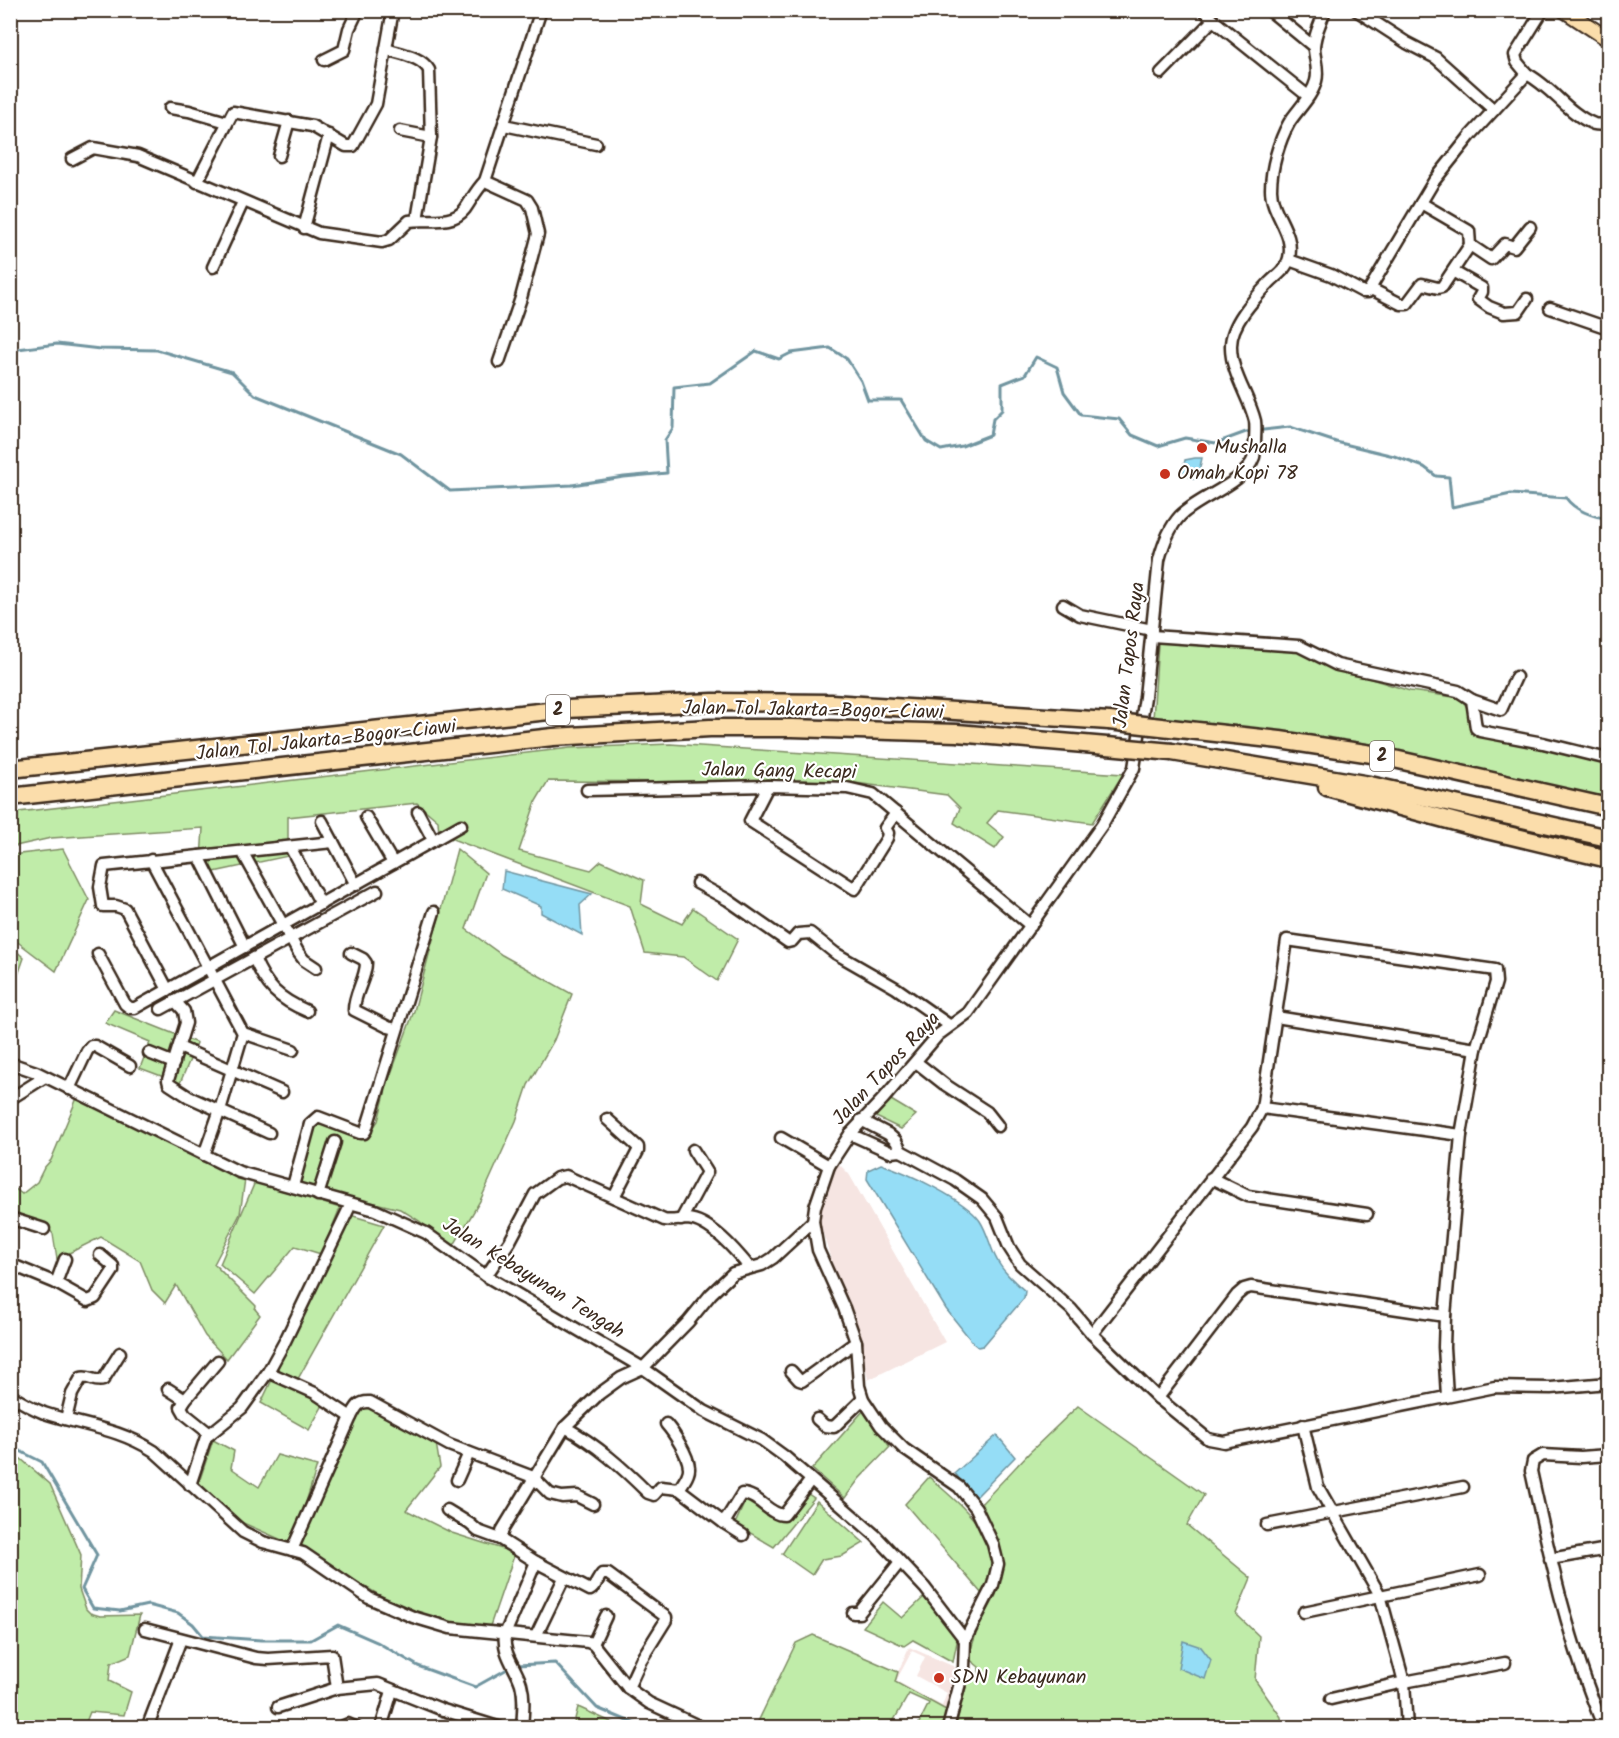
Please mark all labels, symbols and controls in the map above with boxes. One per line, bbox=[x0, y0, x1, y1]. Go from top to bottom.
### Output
place label: Mushalla bbox=[1214, 432, 1287, 464]
marker: Mushalla bbox=[1195, 441, 1209, 455]
place label: Omah Kopi 78 bbox=[1177, 458, 1299, 490]
marker: Omah Kopi 78 bbox=[1158, 467, 1172, 481]
street label: Jalan Tapos Raya bbox=[1105, 580, 1155, 730]
street label: Jalan Tol Jakarta–Bogor–Ciawi bbox=[682, 693, 945, 729]
road number: 2 bbox=[546, 695, 570, 725]
street label: Jalan Tol Jakarta–Bogor–Ciawi bbox=[194, 711, 459, 771]
road number: 2 bbox=[1370, 741, 1394, 771]
street label: Jalan Gang Kecapi bbox=[701, 755, 858, 789]
street label: Jalan Tapos Raya bbox=[825, 1004, 949, 1134]
street label: Jalan Kebayunan Tengah bbox=[435, 1210, 631, 1348]
place label: SDN Kebayunan bbox=[951, 1662, 1086, 1694]
marker: SDN Kebayunan bbox=[932, 1671, 946, 1685]

